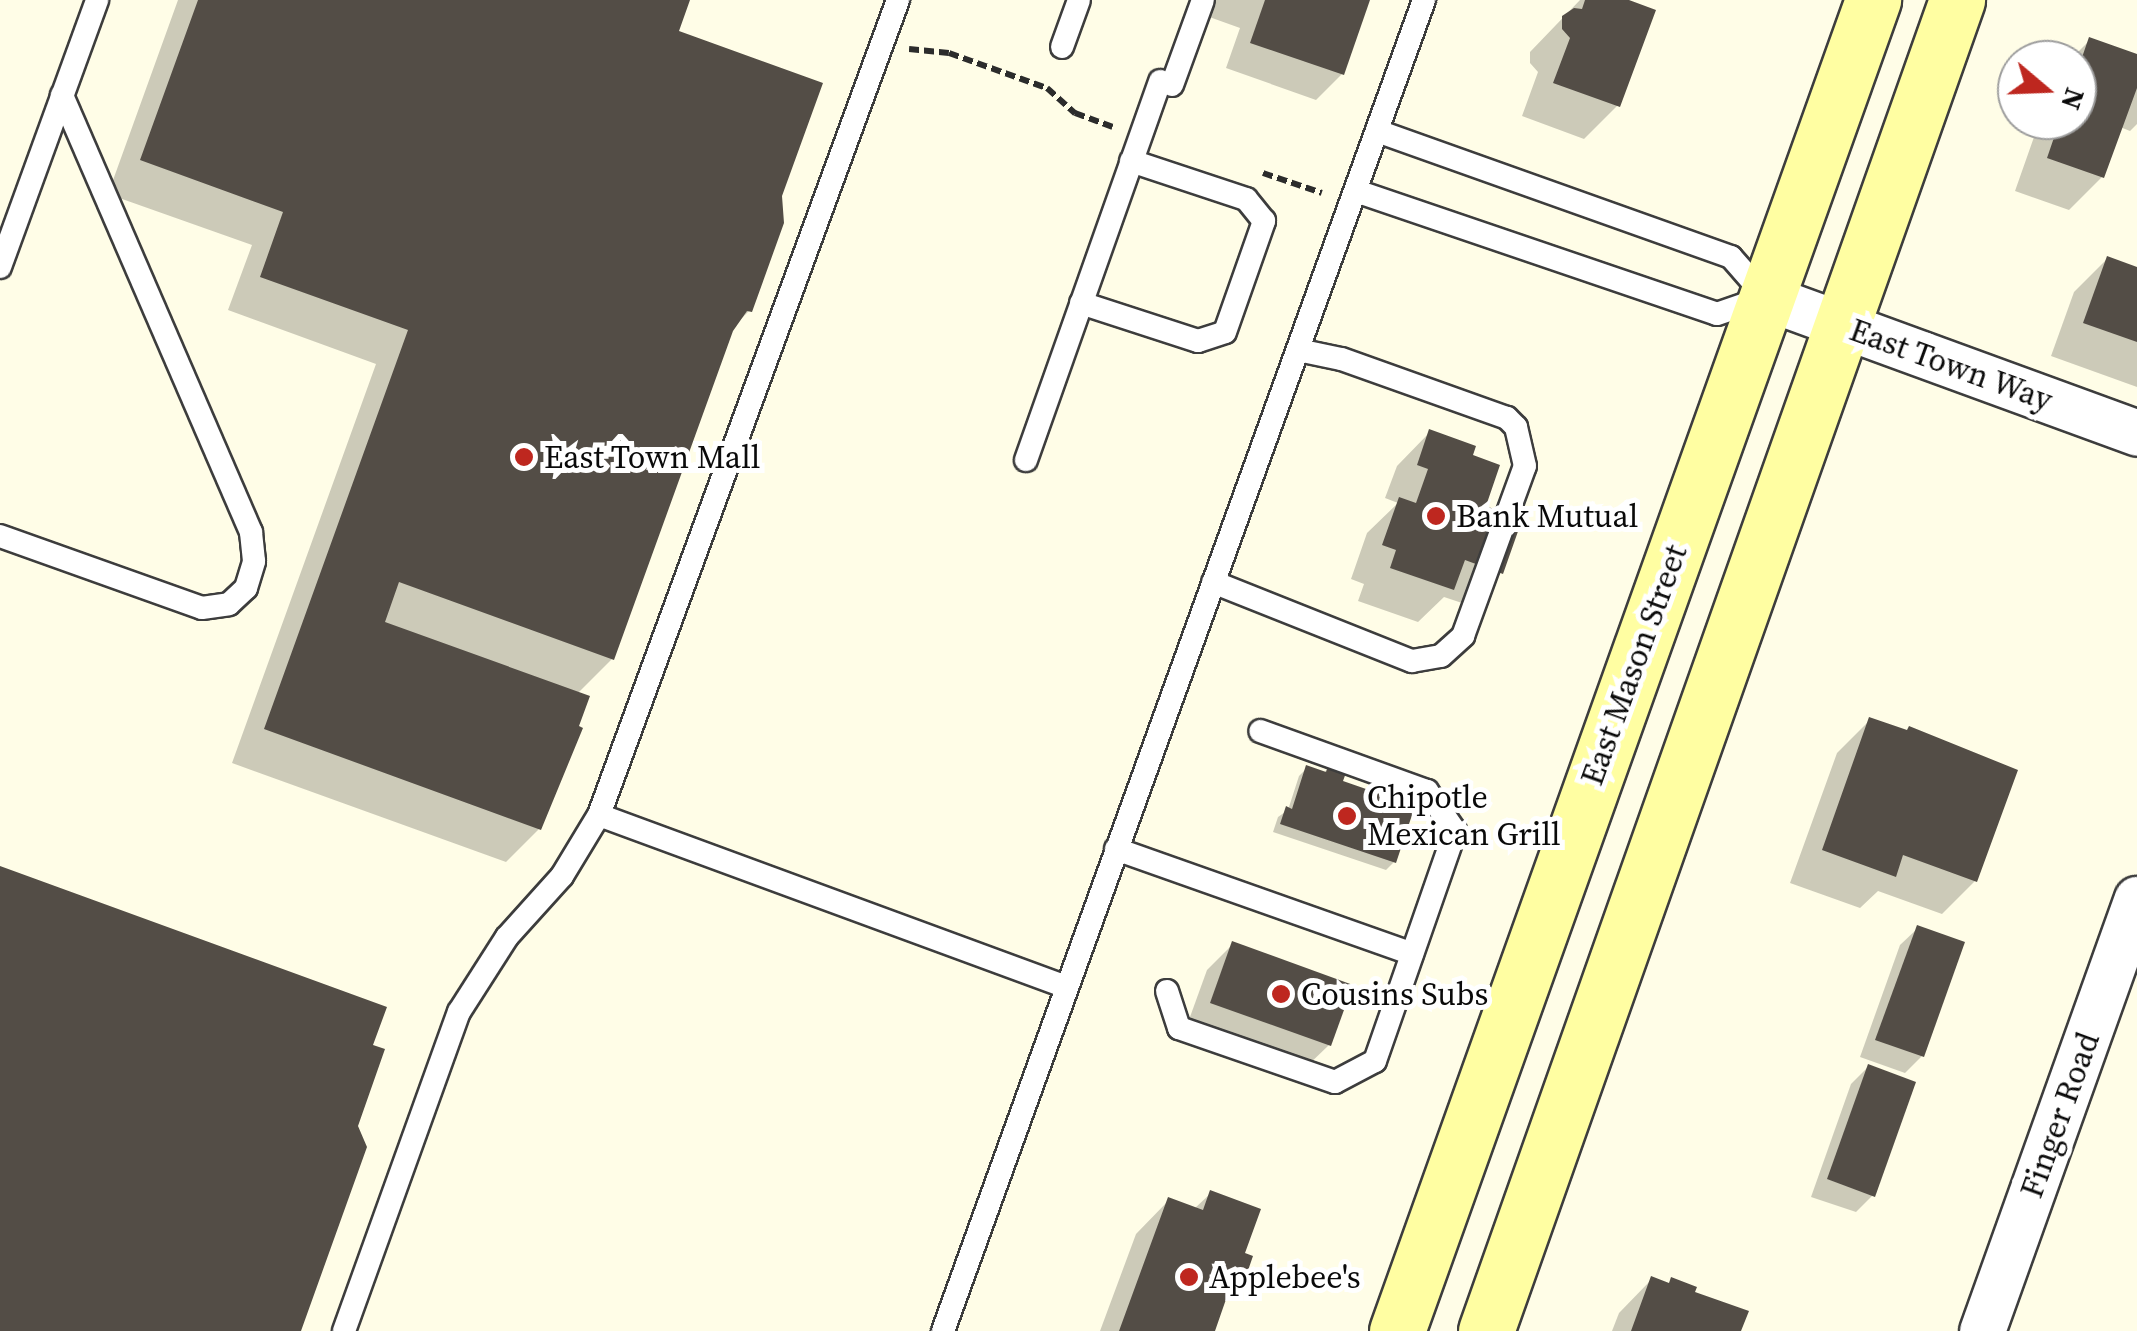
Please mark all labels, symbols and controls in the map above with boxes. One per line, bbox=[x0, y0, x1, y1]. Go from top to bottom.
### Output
north arrow bbox=[1997, 40, 2097, 140]
text: N bbox=[2052, 83, 2095, 115]
street label: East Town Way bbox=[1844, 310, 2058, 420]
place label: East Town Mall bbox=[544, 438, 761, 476]
marker: East Town Mall bbox=[513, 446, 535, 468]
place label: Bank Mutual bbox=[1456, 497, 1638, 535]
marker: Bank Mutual bbox=[1425, 505, 1447, 527]
street label: East Mason Street bbox=[1573, 540, 1695, 790]
place label: Chipotle Mexican Grill bbox=[1367, 779, 1560, 854]
marker: Chipotle Mexican Grill bbox=[1336, 805, 1358, 827]
place label: Cousins Subs bbox=[1301, 975, 1488, 1013]
marker: Cousins Subs bbox=[1270, 983, 1292, 1005]
street label: Finger Road bbox=[2012, 1027, 2108, 1203]
place label: Applebee's bbox=[1209, 1258, 1361, 1296]
marker: Applebee's bbox=[1178, 1266, 1200, 1288]

